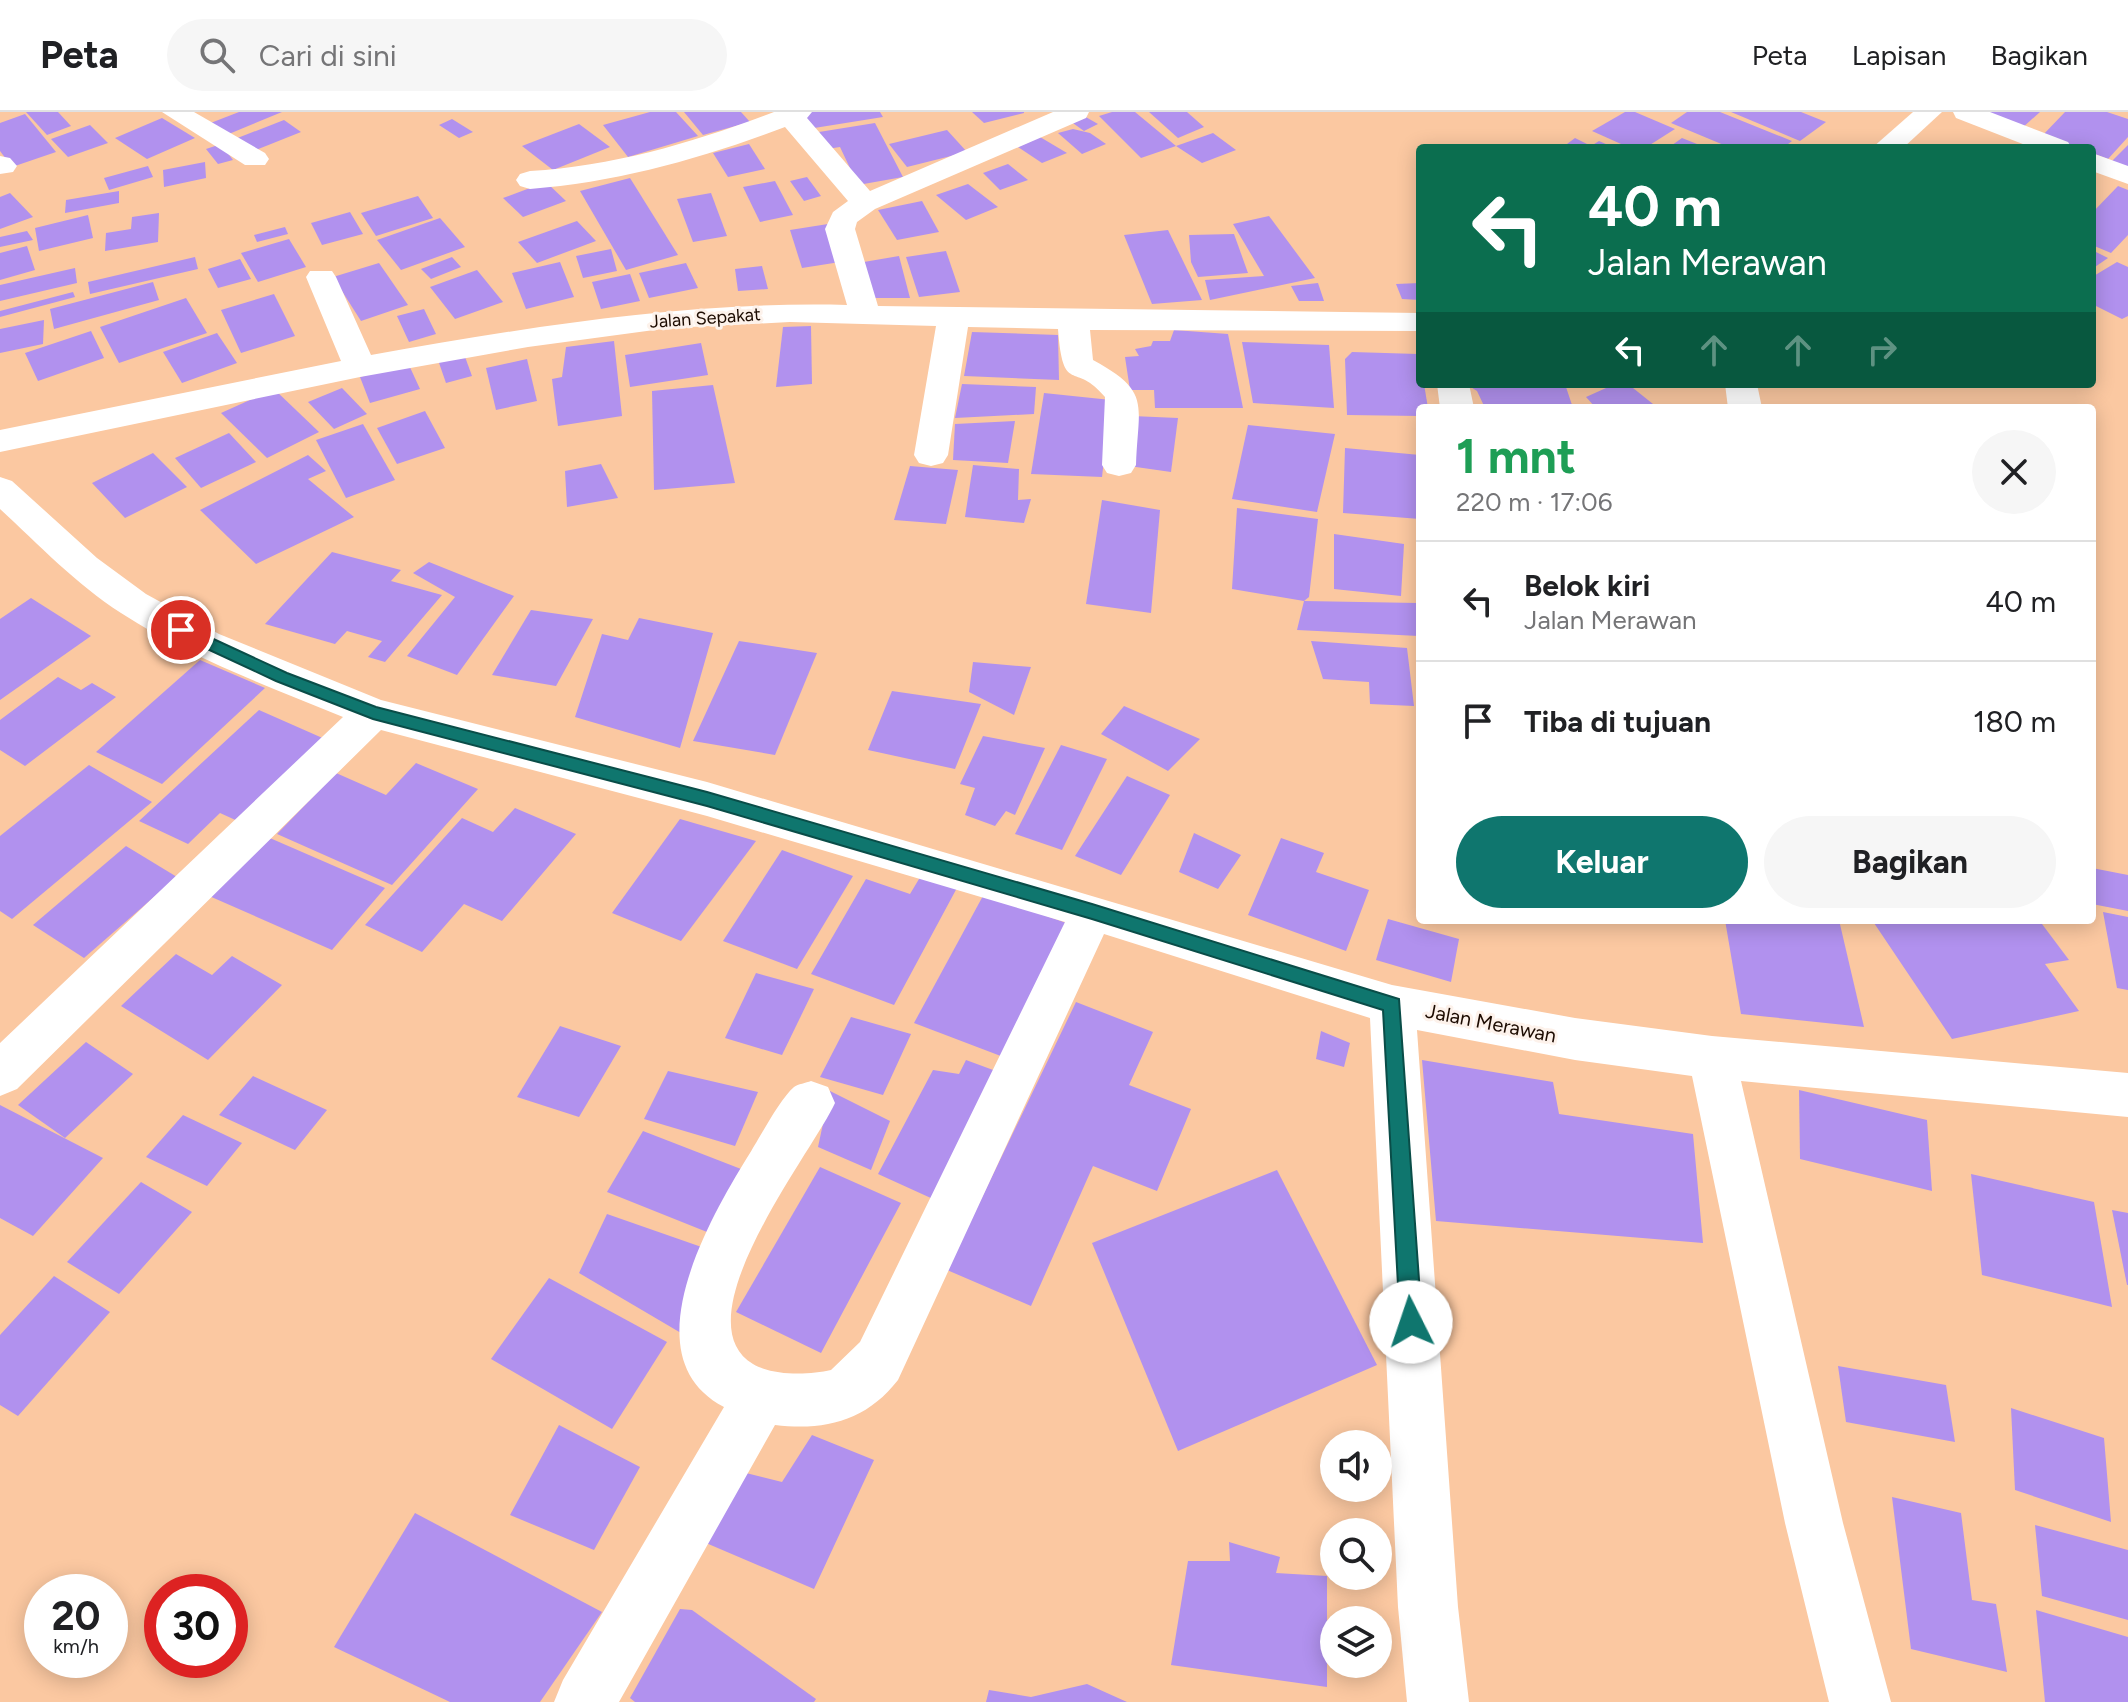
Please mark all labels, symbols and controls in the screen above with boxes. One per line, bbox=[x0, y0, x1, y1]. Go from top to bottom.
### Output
search box bbox=[167, 19, 727, 91]
text: Peta bbox=[40, 32, 119, 78]
icon: search bbox=[195, 33, 239, 77]
text: Cari di sini bbox=[259, 37, 397, 74]
text: Peta bbox=[1752, 38, 1808, 72]
text: Lapisan bbox=[1852, 38, 1946, 72]
text: Bagikan bbox=[1990, 38, 2088, 72]
text: 40 m bbox=[1588, 173, 1722, 240]
icon: left bbox=[1456, 176, 1560, 280]
text: Jalan Merawan bbox=[1588, 241, 1827, 284]
street label: Jalan Sepakat bbox=[649, 303, 761, 333]
icon: left bbox=[1608, 328, 1652, 372]
icon: ahead bbox=[1692, 328, 1736, 372]
icon: ahead bbox=[1776, 328, 1820, 372]
icon: right bbox=[1860, 328, 1904, 372]
text: 1 mnt bbox=[1456, 427, 1576, 485]
button: close bbox=[1972, 430, 2056, 514]
text: 220 m · 17:06 bbox=[1456, 486, 1612, 518]
text: Belok kiri bbox=[1524, 567, 1650, 604]
icon: left bbox=[1456, 579, 1500, 623]
text: 40 m bbox=[1985, 583, 2056, 620]
pin bbox=[147, 596, 215, 664]
text: Jalan Merawan bbox=[1524, 604, 1696, 636]
icon: arrive bbox=[159, 608, 203, 652]
icon: arrive bbox=[1456, 699, 1500, 743]
text: Tiba di tujuan bbox=[1524, 703, 1711, 740]
text: 180 m bbox=[1973, 703, 2056, 740]
button: Keluar bbox=[1456, 816, 1748, 908]
button: Bagikan bbox=[1764, 816, 2056, 908]
street label: Jalan Merawan bbox=[1424, 999, 1558, 1047]
position arrow bbox=[1369, 1280, 1453, 1364]
map controls bbox=[1320, 1430, 1392, 1678]
button: sound bbox=[1320, 1430, 1392, 1502]
button: search bbox=[1320, 1518, 1392, 1590]
speed limit sign: 30 bbox=[144, 1574, 248, 1678]
text: 20 bbox=[51, 1592, 101, 1640]
button: layers bbox=[1320, 1606, 1392, 1678]
text: km/h bbox=[53, 1634, 99, 1658]

